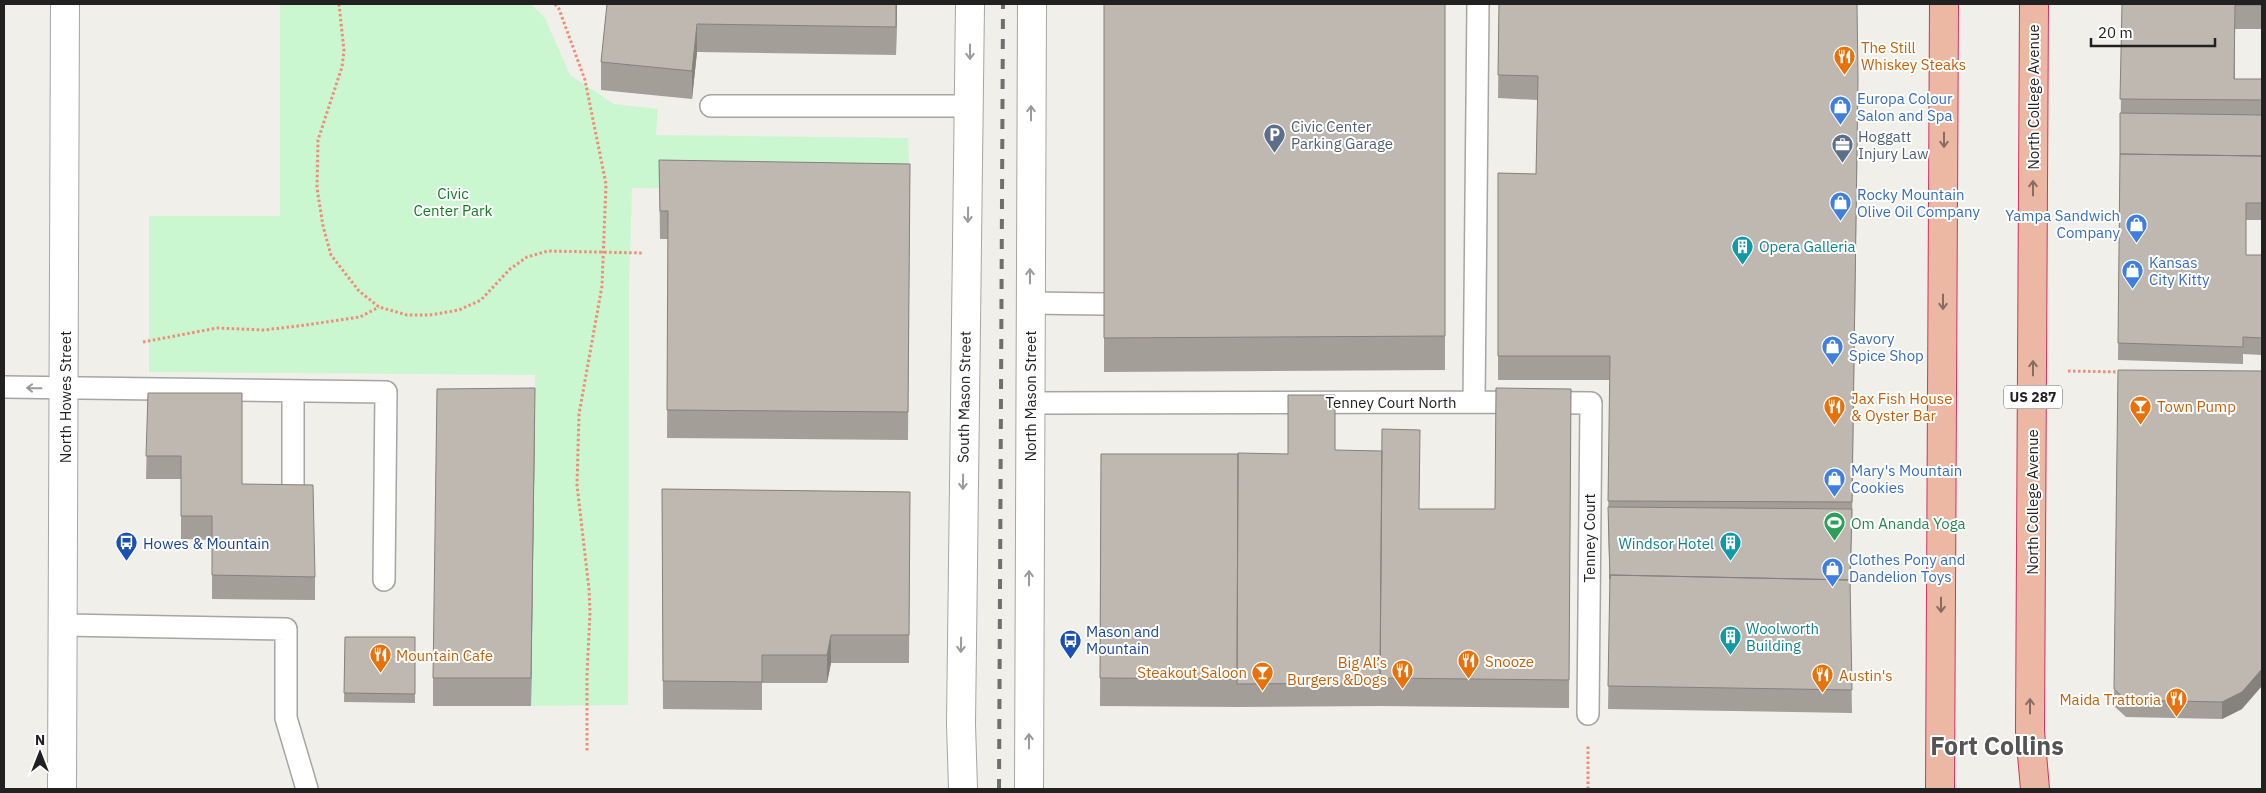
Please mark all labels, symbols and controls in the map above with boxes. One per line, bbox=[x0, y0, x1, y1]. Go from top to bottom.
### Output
scale bar bbox=[2091, 15, 2215, 47]
text: 20 m bbox=[2098, 23, 2133, 42]
street label: North College Avenue bbox=[2024, 24, 2043, 170]
place label: The Still Whiskey Steaks bbox=[1861, 38, 1966, 74]
one-way arrow bbox=[965, 44, 975, 60]
restaurant icon: The Still Whiskey Steaks bbox=[1833, 44, 1857, 75]
place label: Europa Colour Salon and Spa bbox=[1857, 89, 1953, 125]
shop icon: Europa Colour Salon and Spa bbox=[1829, 95, 1853, 126]
one-way arrow bbox=[1026, 105, 1036, 122]
place label: Civic Center Parking Garage bbox=[1291, 117, 1393, 153]
parking icon: Civic Center Parking Garage bbox=[1263, 123, 1287, 154]
place label: Hoggatt Injury Law bbox=[1858, 127, 1929, 163]
one-way arrow bbox=[1939, 132, 1948, 148]
office icon: Hoggatt Injury Law bbox=[1830, 133, 1854, 164]
one-way arrow bbox=[2028, 181, 2038, 197]
park label: Civic Center Park bbox=[414, 184, 493, 220]
place label: Rocky Mountain Olive Oil Company bbox=[1857, 185, 1980, 221]
shop icon: Rocky Mountain Olive Oil Company bbox=[1829, 191, 1853, 222]
place label: Yampa Sandwich Company bbox=[2005, 206, 2121, 242]
one-way arrow bbox=[963, 207, 972, 223]
shop icon: Yampa Sandwich Company bbox=[2124, 212, 2148, 243]
building icon: Opera Galleria bbox=[1731, 234, 1755, 265]
place label: Opera Galleria bbox=[1759, 237, 1856, 256]
place label: Kansas City Kitty bbox=[2149, 253, 2210, 289]
shop icon: Kansas City Kitty bbox=[2121, 259, 2145, 290]
one-way arrow bbox=[1025, 268, 1035, 284]
one-way arrow bbox=[1938, 294, 1948, 310]
place label: Savory Spice Shop bbox=[1849, 329, 1924, 365]
street label: North Howes Street bbox=[56, 331, 75, 463]
street label: South Mason Street bbox=[953, 331, 975, 463]
street label: North Mason Street bbox=[1021, 331, 1040, 462]
shop icon: Savory Spice Shop bbox=[1821, 335, 1845, 366]
one-way arrow bbox=[2028, 361, 2038, 377]
one-way arrow bbox=[27, 383, 43, 393]
road number: US 287 bbox=[2004, 386, 2062, 408]
place label: Jax Fish House & Oyster Bar bbox=[1851, 389, 1952, 425]
street label: Tenney Court North bbox=[1325, 393, 1457, 412]
bar icon: Town Pump bbox=[2129, 394, 2153, 425]
restaurant icon: Jax Fish House & Oyster Bar bbox=[1823, 395, 1847, 426]
place label: Town Pump bbox=[2157, 397, 2236, 416]
street label: North College Avenue bbox=[2023, 429, 2042, 575]
place label: Mary's Mountain Cookies bbox=[1851, 461, 1962, 497]
shop icon: Mary's Mountain Cookies bbox=[1823, 467, 1847, 498]
one-way arrow bbox=[958, 474, 968, 490]
street label: Tenney Court bbox=[1580, 493, 1599, 583]
sports icon: Om Ananda Yoga bbox=[1823, 511, 1847, 542]
place label: Om Ananda Yoga bbox=[1851, 514, 1966, 533]
bus stop icon: Howes & Mountain bbox=[115, 531, 139, 562]
building icon: Windsor Hotel bbox=[1718, 531, 1742, 562]
place label: Howes & Mountain bbox=[143, 534, 270, 553]
place label: Windsor Hotel bbox=[1618, 534, 1714, 553]
place label: Clothes Pony and Dandelion Toys bbox=[1849, 550, 1966, 586]
shop icon: Clothes Pony and Dandelion Toys bbox=[1821, 556, 1845, 587]
one-way arrow bbox=[1024, 570, 1034, 586]
one-way arrow bbox=[1936, 596, 1946, 613]
place label: Woolworth Building bbox=[1746, 619, 1819, 655]
place label: Mason and Mountain bbox=[1086, 622, 1159, 658]
building icon: Woolworth Building bbox=[1718, 625, 1742, 656]
bus stop icon: Mason and Mountain bbox=[1058, 628, 1082, 659]
one-way arrow bbox=[956, 636, 966, 653]
restaurant icon: Mountain Cafe bbox=[368, 643, 392, 674]
place label: Mountain Cafe bbox=[396, 646, 493, 665]
restaurant icon: Snooze bbox=[1457, 649, 1481, 680]
place label: Snooze bbox=[1485, 652, 1534, 671]
place label: Big Al’s Burgers &Dogs bbox=[1287, 653, 1387, 689]
restaurant icon: Big Al’s Burgers &Dogs bbox=[1391, 659, 1415, 690]
bar icon: Steakout Saloon bbox=[1251, 660, 1275, 691]
place label: Steakout Saloon bbox=[1137, 663, 1247, 682]
restaurant icon: Austin's bbox=[1811, 663, 1835, 694]
place label: Austin's bbox=[1839, 666, 1893, 685]
restaurant icon: Maida Trattoria bbox=[2165, 687, 2189, 718]
place label: Maida Trattoria bbox=[2059, 690, 2161, 709]
one-way arrow bbox=[2025, 698, 2035, 714]
north arrow bbox=[15, 728, 65, 778]
district label: Fort Collins bbox=[1930, 729, 2064, 762]
text: N bbox=[35, 731, 45, 749]
one-way arrow bbox=[1024, 733, 1034, 749]

